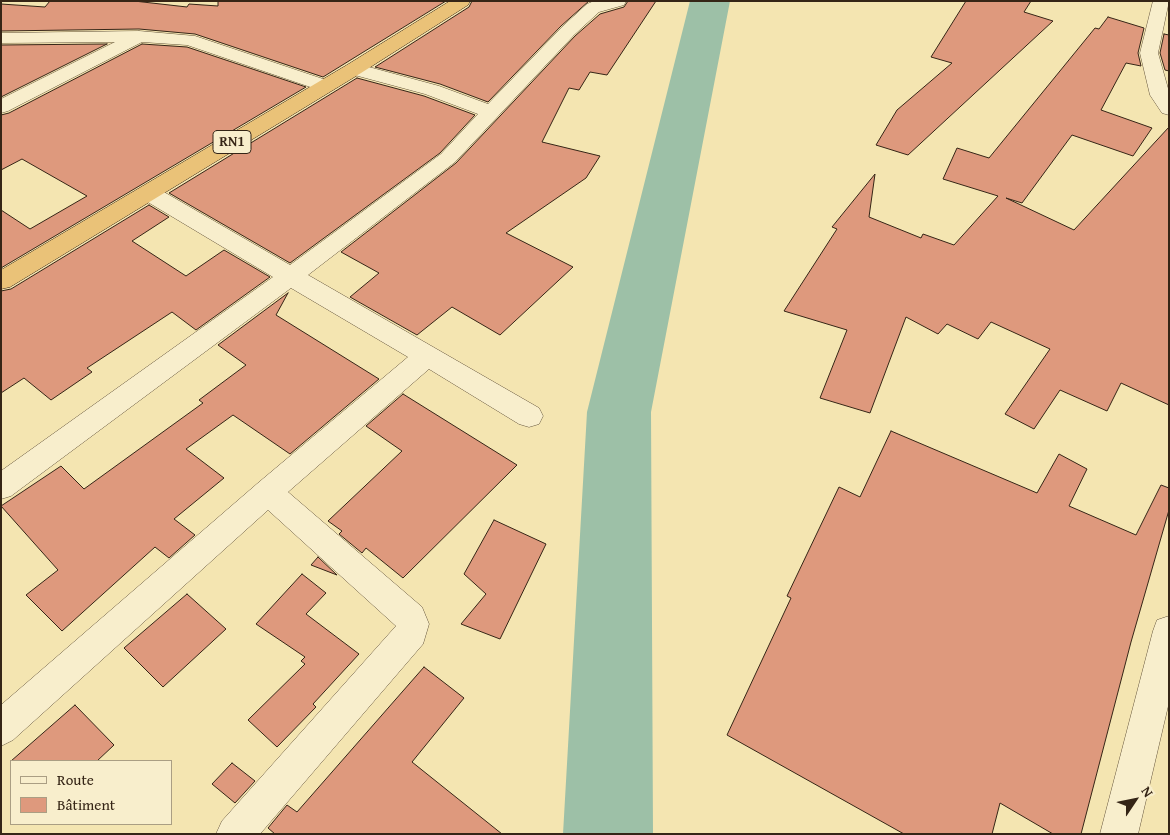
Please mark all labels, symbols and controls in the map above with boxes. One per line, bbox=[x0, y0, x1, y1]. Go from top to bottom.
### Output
road number: RN1 bbox=[213, 130, 251, 154]
legend bbox=[10, 760, 172, 825]
text: Route bbox=[57, 769, 94, 790]
north arrow bbox=[1110, 775, 1160, 825]
text: N bbox=[1137, 782, 1158, 801]
text: Bâtiment bbox=[57, 794, 115, 815]

